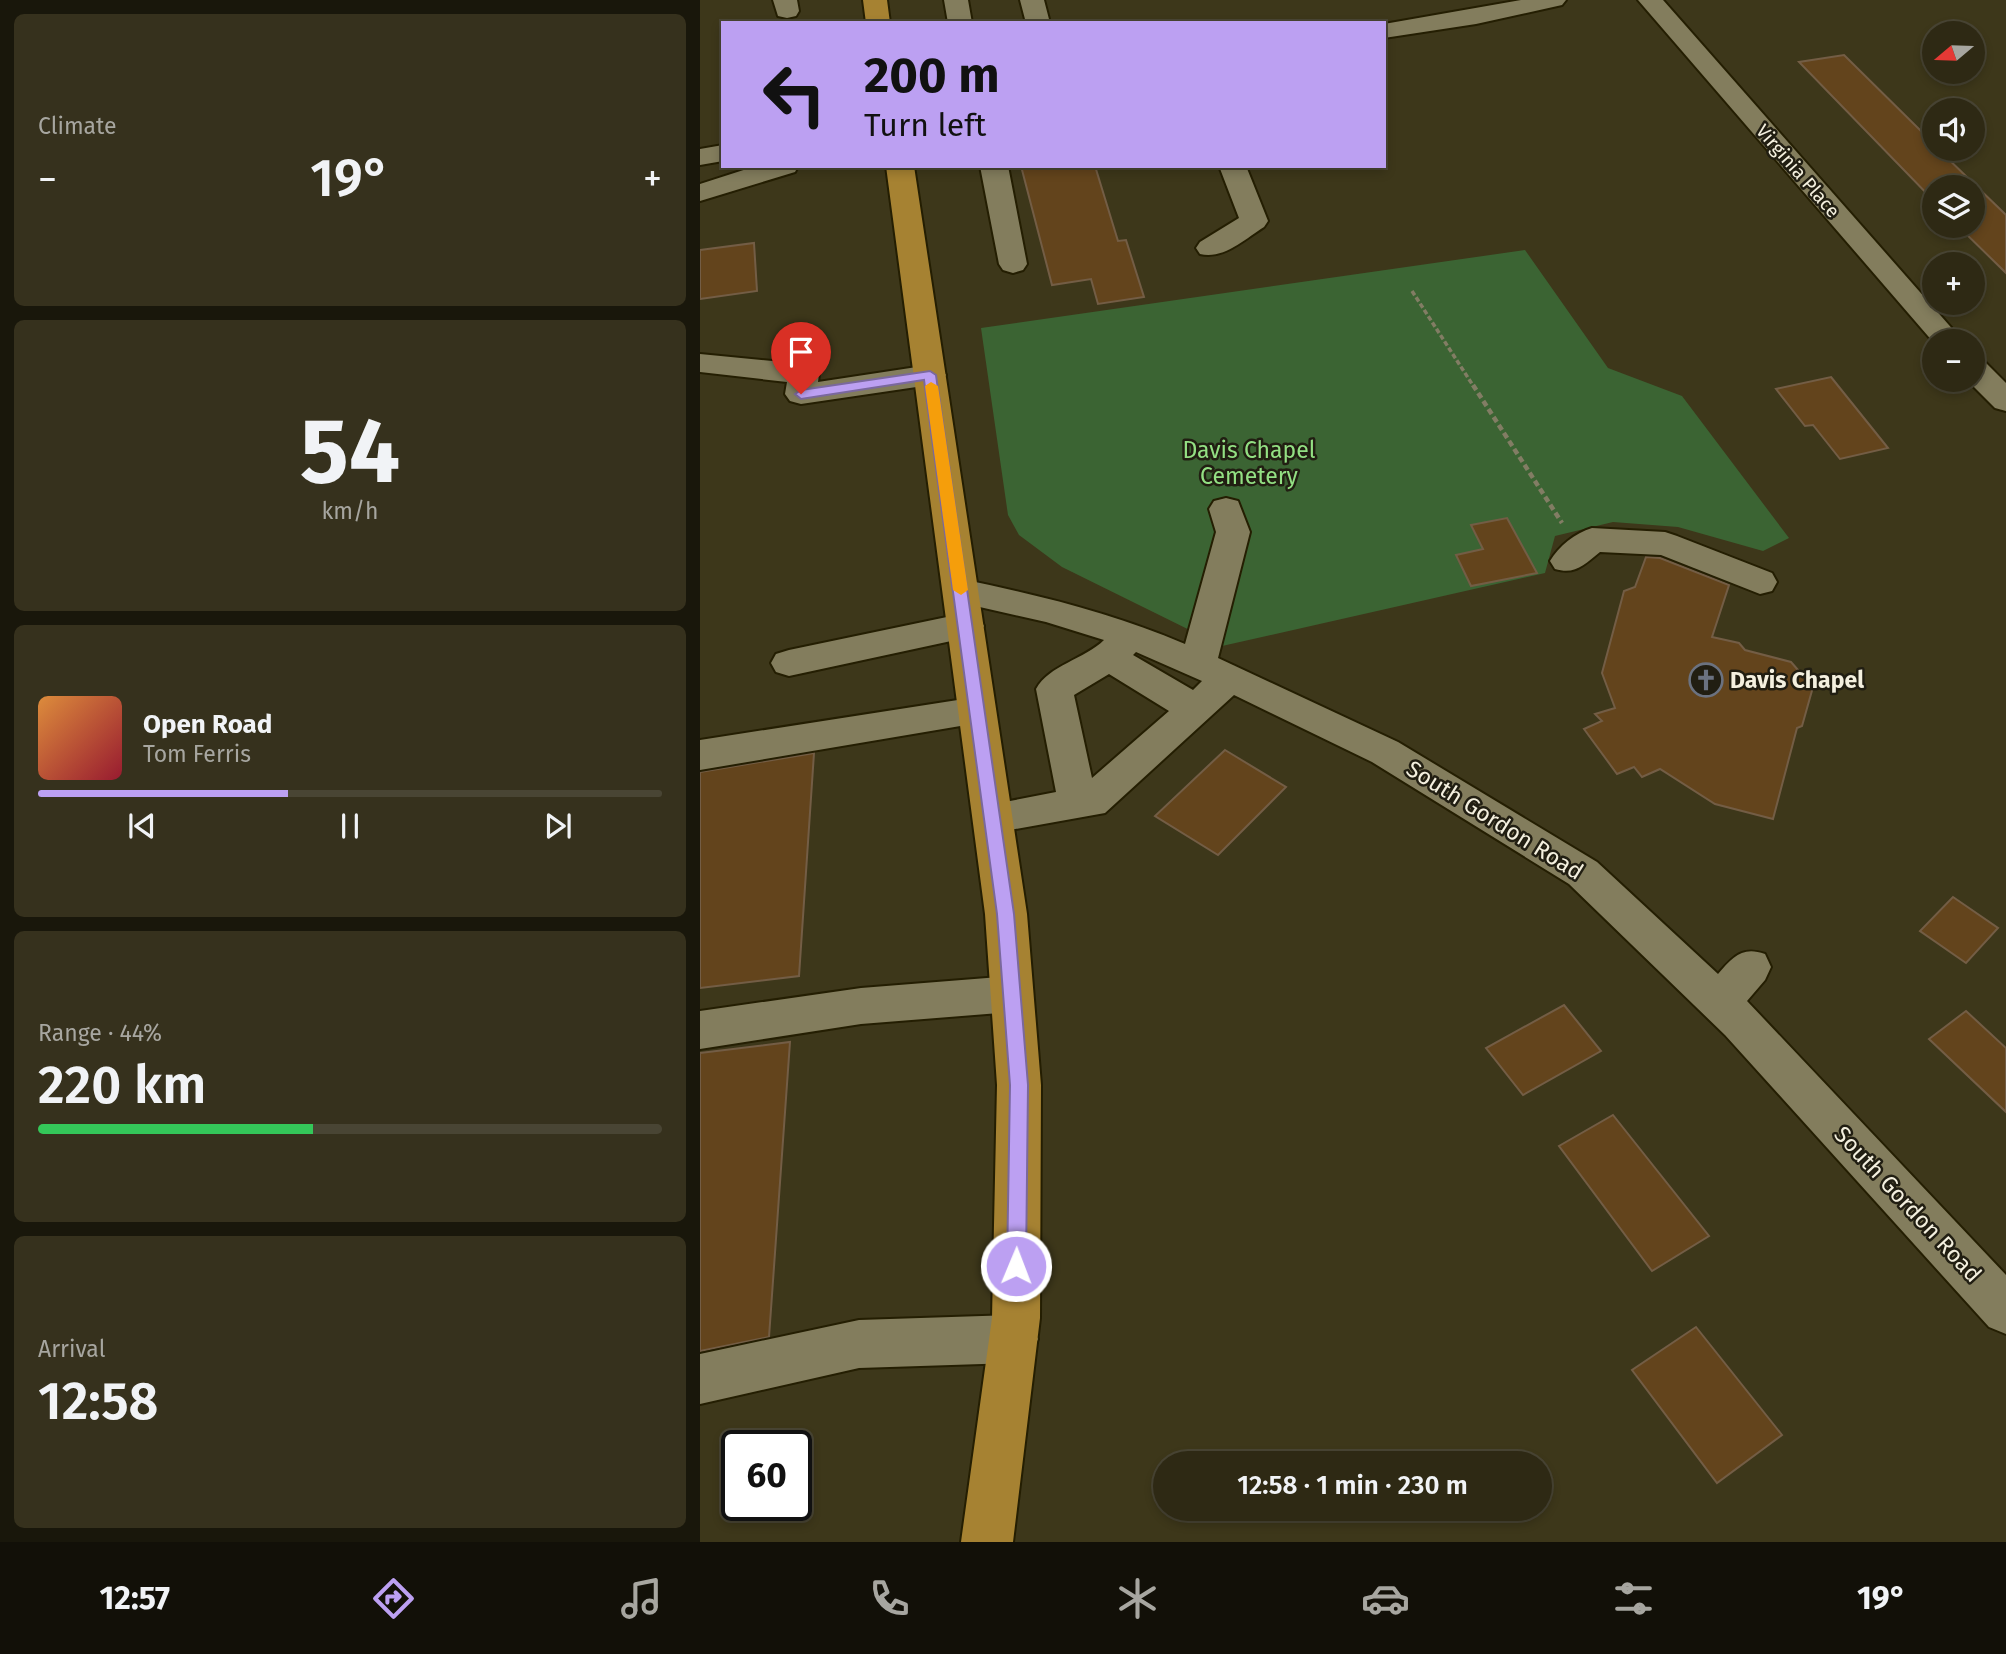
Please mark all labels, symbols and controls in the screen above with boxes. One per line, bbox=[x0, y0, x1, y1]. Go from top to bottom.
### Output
north arrow bbox=[1922, 21, 1984, 84]
map controls bbox=[1922, 21, 1985, 392]
text: 200 m bbox=[864, 46, 1000, 105]
icon: left bbox=[749, 49, 840, 140]
button: sound bbox=[1922, 98, 1985, 161]
text: Turn left bbox=[864, 106, 986, 144]
text: Climate bbox=[38, 112, 117, 140]
street label: Virginia Place bbox=[1751, 120, 1845, 222]
text: 19° bbox=[310, 147, 390, 210]
text: − bbox=[38, 156, 57, 202]
text: + bbox=[643, 156, 662, 202]
button: layers bbox=[1922, 175, 1985, 238]
button: + bbox=[1922, 252, 1985, 315]
pin bbox=[771, 322, 831, 394]
button: − bbox=[1922, 329, 1985, 392]
icon: arrive bbox=[782, 333, 820, 371]
text: 54 bbox=[300, 397, 400, 506]
park label: Davis Chapel Cemetery bbox=[1183, 436, 1316, 490]
text: km/h bbox=[322, 497, 378, 525]
church icon: Davis Chapel bbox=[1687, 661, 1725, 699]
place label: Davis Chapel bbox=[1730, 666, 1864, 694]
text: Open Road bbox=[143, 709, 272, 740]
text: Tom Ferris bbox=[143, 740, 251, 768]
street label: South Gordon Road bbox=[1401, 754, 1589, 886]
icon: previous bbox=[123, 807, 161, 845]
icon: pause bbox=[331, 807, 369, 845]
icon: next bbox=[539, 807, 577, 845]
text: Range · 44% bbox=[38, 1019, 162, 1047]
text: 220 km bbox=[38, 1054, 206, 1117]
street label: South Gordon Road bbox=[1828, 1120, 1988, 1288]
position arrow bbox=[979, 1229, 1053, 1303]
text: Arrival bbox=[38, 1335, 105, 1363]
text: 12:58 bbox=[38, 1370, 158, 1433]
speed limit sign: 60 bbox=[721, 1430, 812, 1521]
text: 12:58 · 1 min · 230 m bbox=[1237, 1470, 1468, 1501]
icon: directions bbox=[369, 1574, 418, 1623]
icon: music bbox=[617, 1574, 666, 1623]
icon: phone bbox=[865, 1574, 914, 1623]
icon: climate bbox=[1113, 1574, 1162, 1623]
icon: car bbox=[1361, 1574, 1410, 1623]
icon: filters bbox=[1609, 1574, 1658, 1623]
text: 12:57 bbox=[99, 1579, 170, 1617]
text: 19° bbox=[1857, 1579, 1906, 1617]

